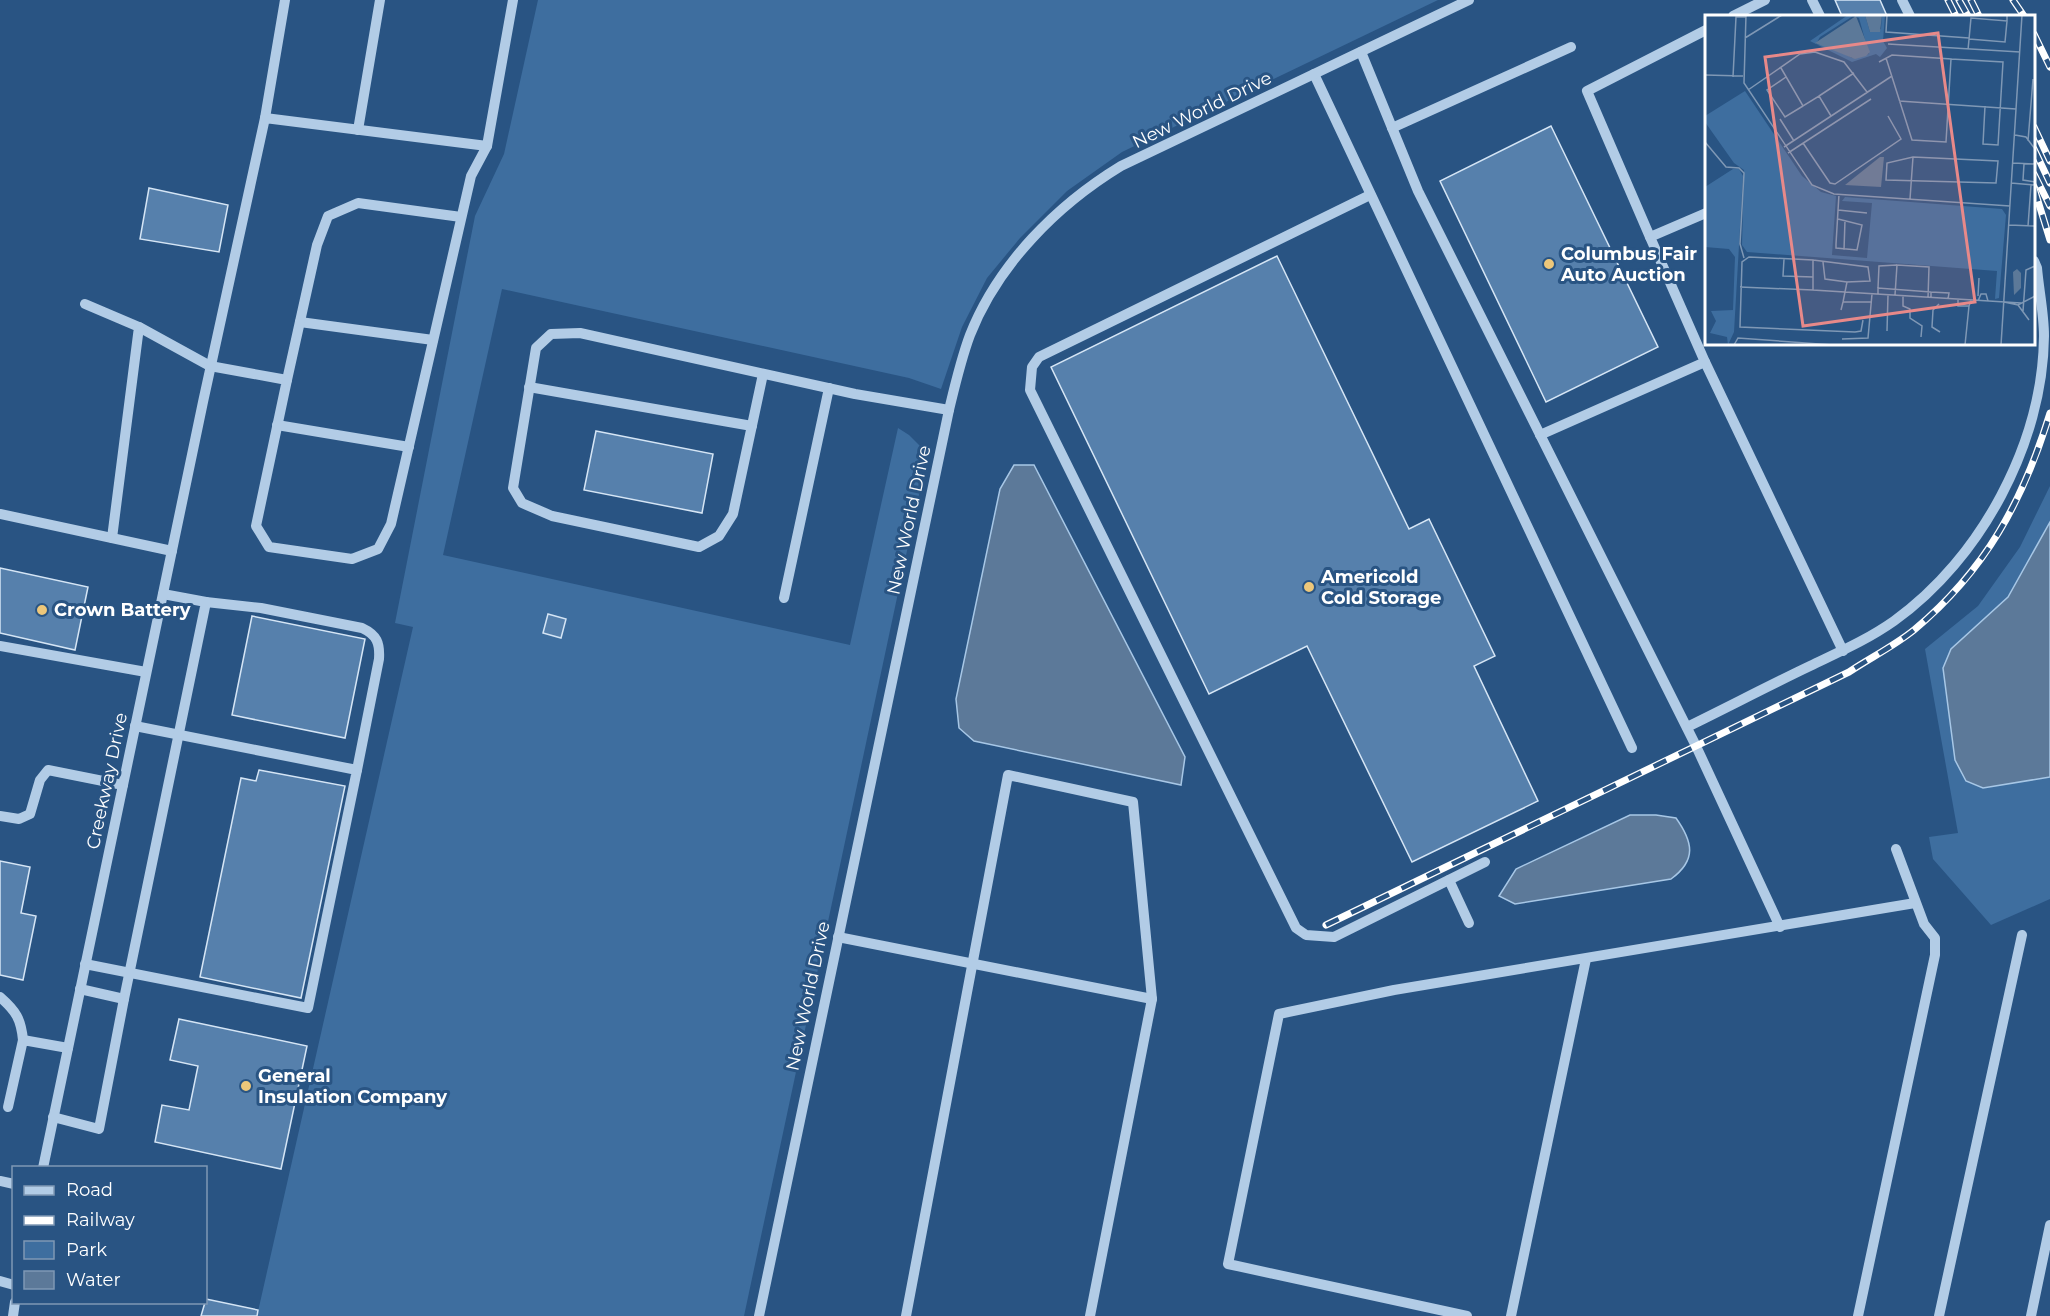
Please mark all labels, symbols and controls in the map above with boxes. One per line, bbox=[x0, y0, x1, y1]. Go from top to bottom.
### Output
inset map bbox=[1705, 15, 2035, 345]
street label: New World Drive bbox=[1129, 67, 1275, 153]
place label: Columbus Fair Auto Auction bbox=[1560, 243, 1697, 286]
marker: Columbus Fair Auto Auction bbox=[1542, 257, 1556, 271]
street label: New World Drive bbox=[882, 443, 936, 597]
place label: Americold Cold Storage bbox=[1320, 566, 1441, 609]
marker: Americold Cold Storage bbox=[1302, 580, 1316, 594]
place label: Crown Battery bbox=[54, 599, 191, 621]
marker: Crown Battery bbox=[35, 603, 49, 617]
street label: Creekway Drive bbox=[82, 711, 132, 851]
street label: New World Drive bbox=[781, 919, 835, 1073]
place label: General Insulation Company bbox=[258, 1065, 447, 1108]
marker: General Insulation Company bbox=[239, 1079, 253, 1093]
legend bbox=[12, 1166, 207, 1304]
text: Road bbox=[66, 1179, 113, 1201]
text: Railway bbox=[66, 1209, 135, 1231]
text: Park bbox=[66, 1239, 107, 1261]
text: Water bbox=[66, 1269, 121, 1291]

